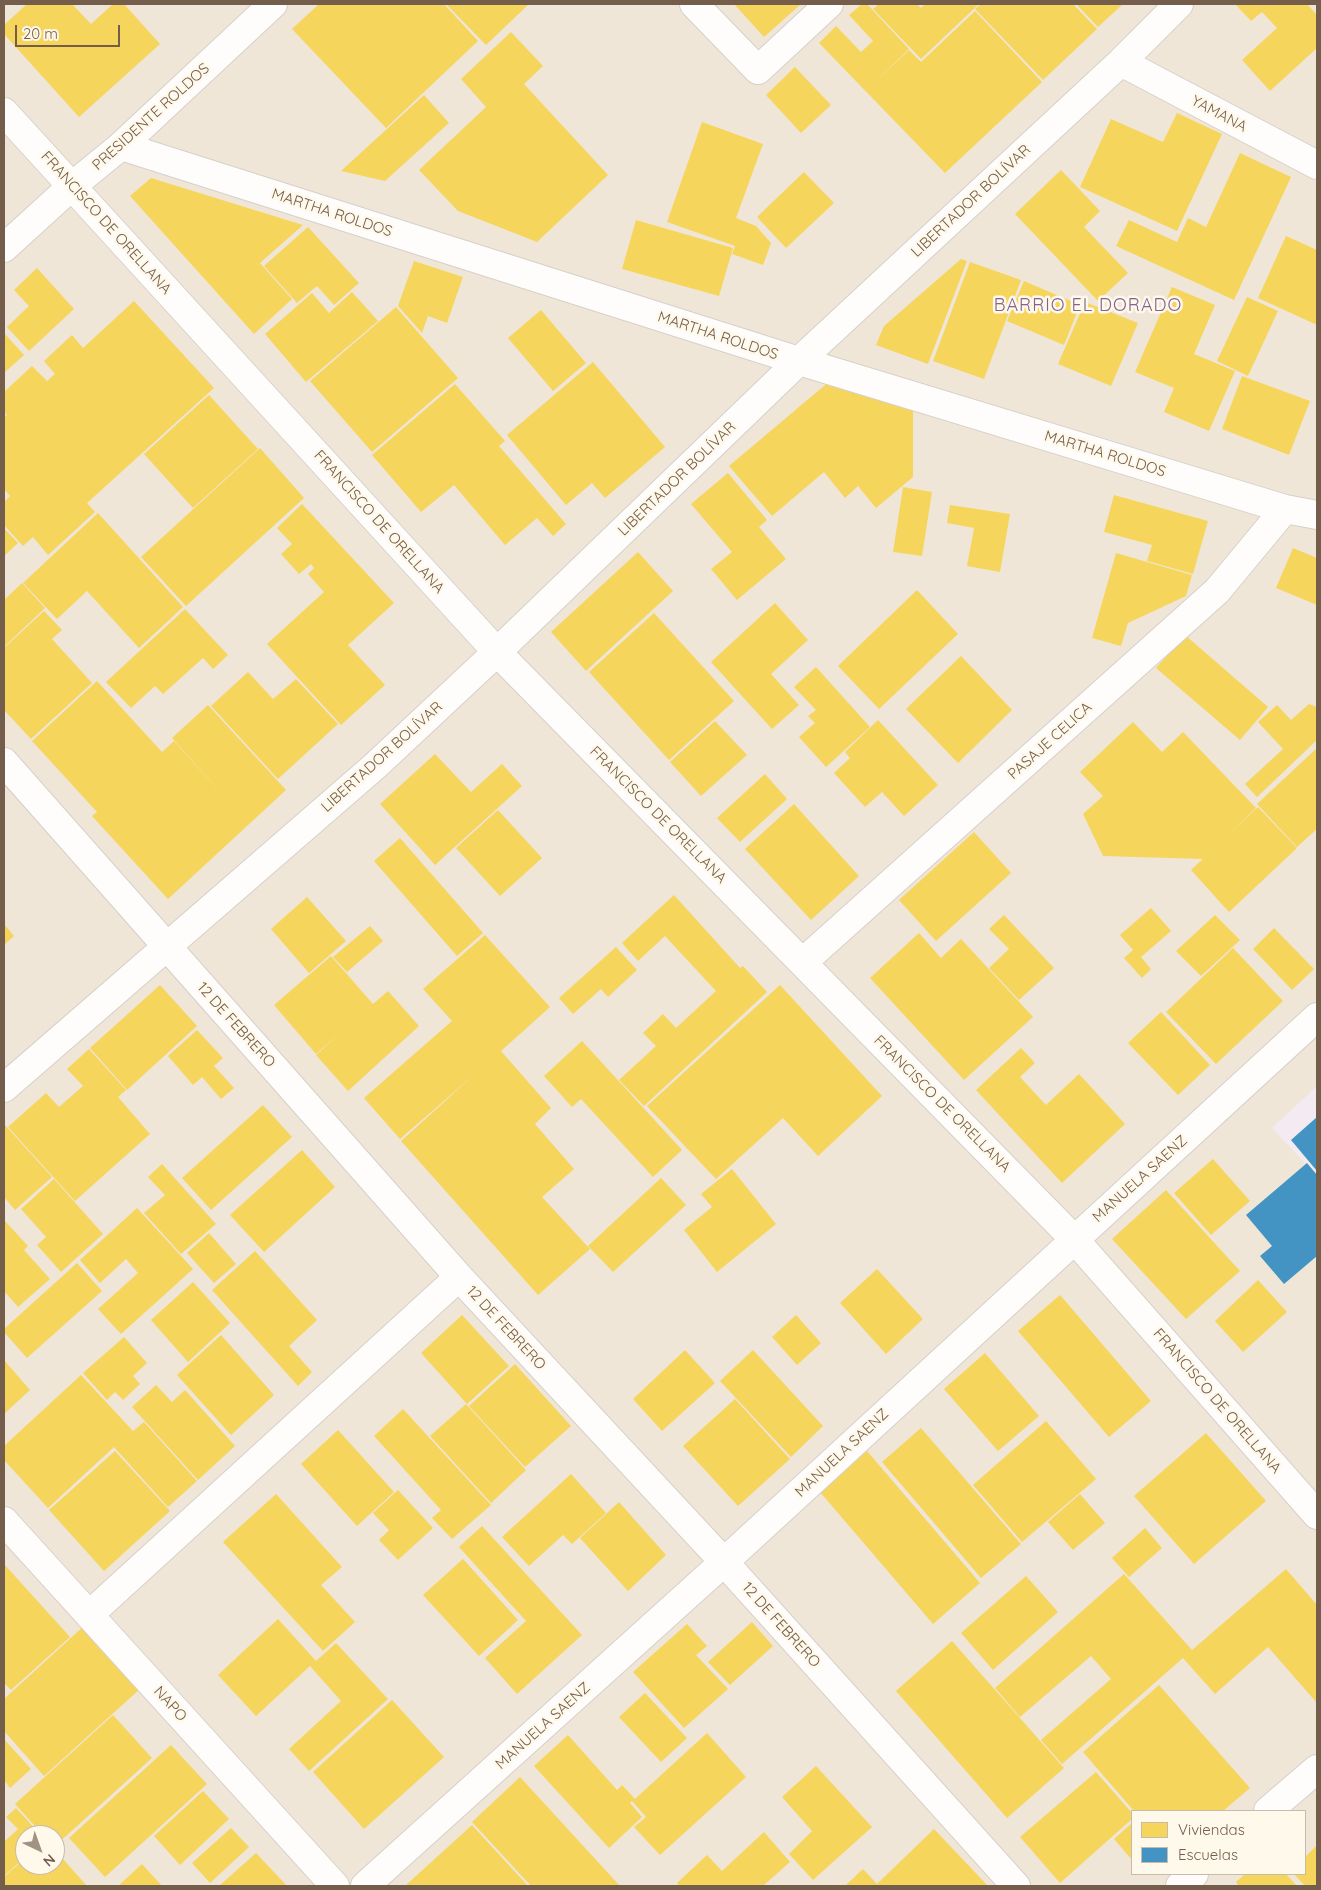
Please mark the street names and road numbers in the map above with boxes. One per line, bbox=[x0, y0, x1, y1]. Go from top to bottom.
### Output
street label: PRESIDENTE ROLDOS bbox=[89, 60, 213, 174]
street label: YAMANA bbox=[1188, 92, 1250, 136]
street label: LIBERTADOR BOLÍVAR bbox=[908, 141, 1034, 261]
street label: FRANCISCO DE ORELLANA bbox=[37, 148, 175, 298]
street label: MARTHA ROLDOS bbox=[269, 185, 395, 241]
street label: MARTHA ROLDOS bbox=[655, 308, 781, 364]
street label: LIBERTADOR BOLÍVAR bbox=[614, 418, 740, 540]
street label: MARTHA ROLDOS bbox=[1042, 427, 1168, 481]
street label: FRANCISCO DE ORELLANA bbox=[310, 447, 448, 597]
street label: LIBERTADOR BOLÍVAR bbox=[318, 698, 446, 816]
street label: PASAJE CELICA bbox=[1004, 699, 1096, 783]
street label: FRANCISCO DE ORELLANA bbox=[586, 743, 730, 887]
street label: 12 DE FEBRERO bbox=[193, 979, 279, 1071]
street label: FRANCISCO DE ORELLANA bbox=[870, 1032, 1014, 1176]
street label: MANUELA SAENZ bbox=[1089, 1132, 1191, 1226]
street label: 12 DE FEBRERO bbox=[463, 1282, 549, 1374]
street label: FRANCISCO DE ORELLANA bbox=[1149, 1325, 1285, 1477]
street label: MANUELA SAENZ bbox=[792, 1405, 892, 1501]
street label: 12 DE FEBRERO bbox=[738, 1579, 824, 1671]
street label: MANUELA SAENZ bbox=[492, 1679, 594, 1773]
street label: NAPO bbox=[150, 1683, 190, 1725]

